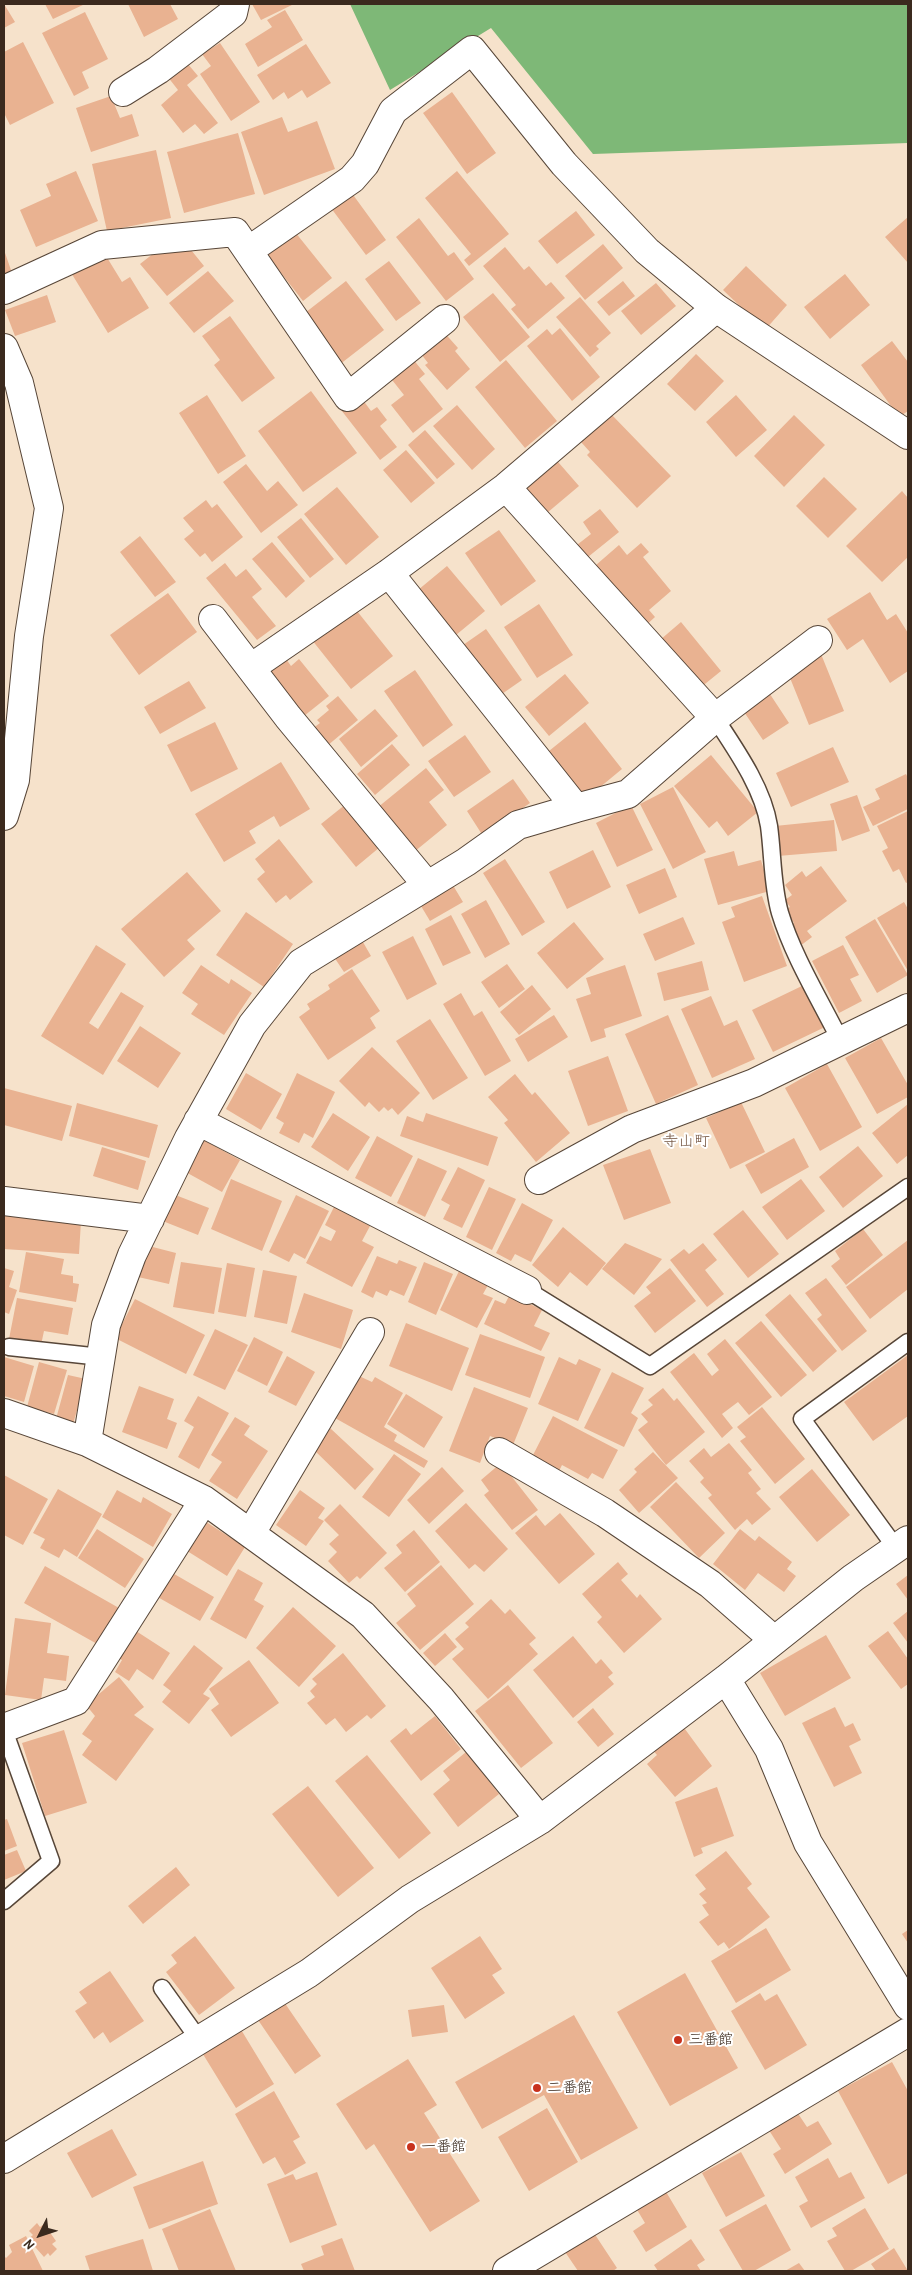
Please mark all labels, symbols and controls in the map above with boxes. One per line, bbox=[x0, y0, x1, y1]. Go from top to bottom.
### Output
district label: 寺山町 bbox=[662, 1132, 710, 1152]
place label: 三番館 bbox=[688, 2031, 733, 2049]
marker: 三番館 bbox=[672, 2034, 684, 2046]
place label: 二番館 bbox=[547, 2079, 592, 2097]
marker: 二番館 bbox=[531, 2082, 543, 2094]
place label: 一番館 bbox=[421, 2138, 466, 2156]
marker: 一番館 bbox=[405, 2141, 417, 2153]
north arrow bbox=[15, 2210, 65, 2260]
text: N bbox=[19, 2236, 38, 2254]

